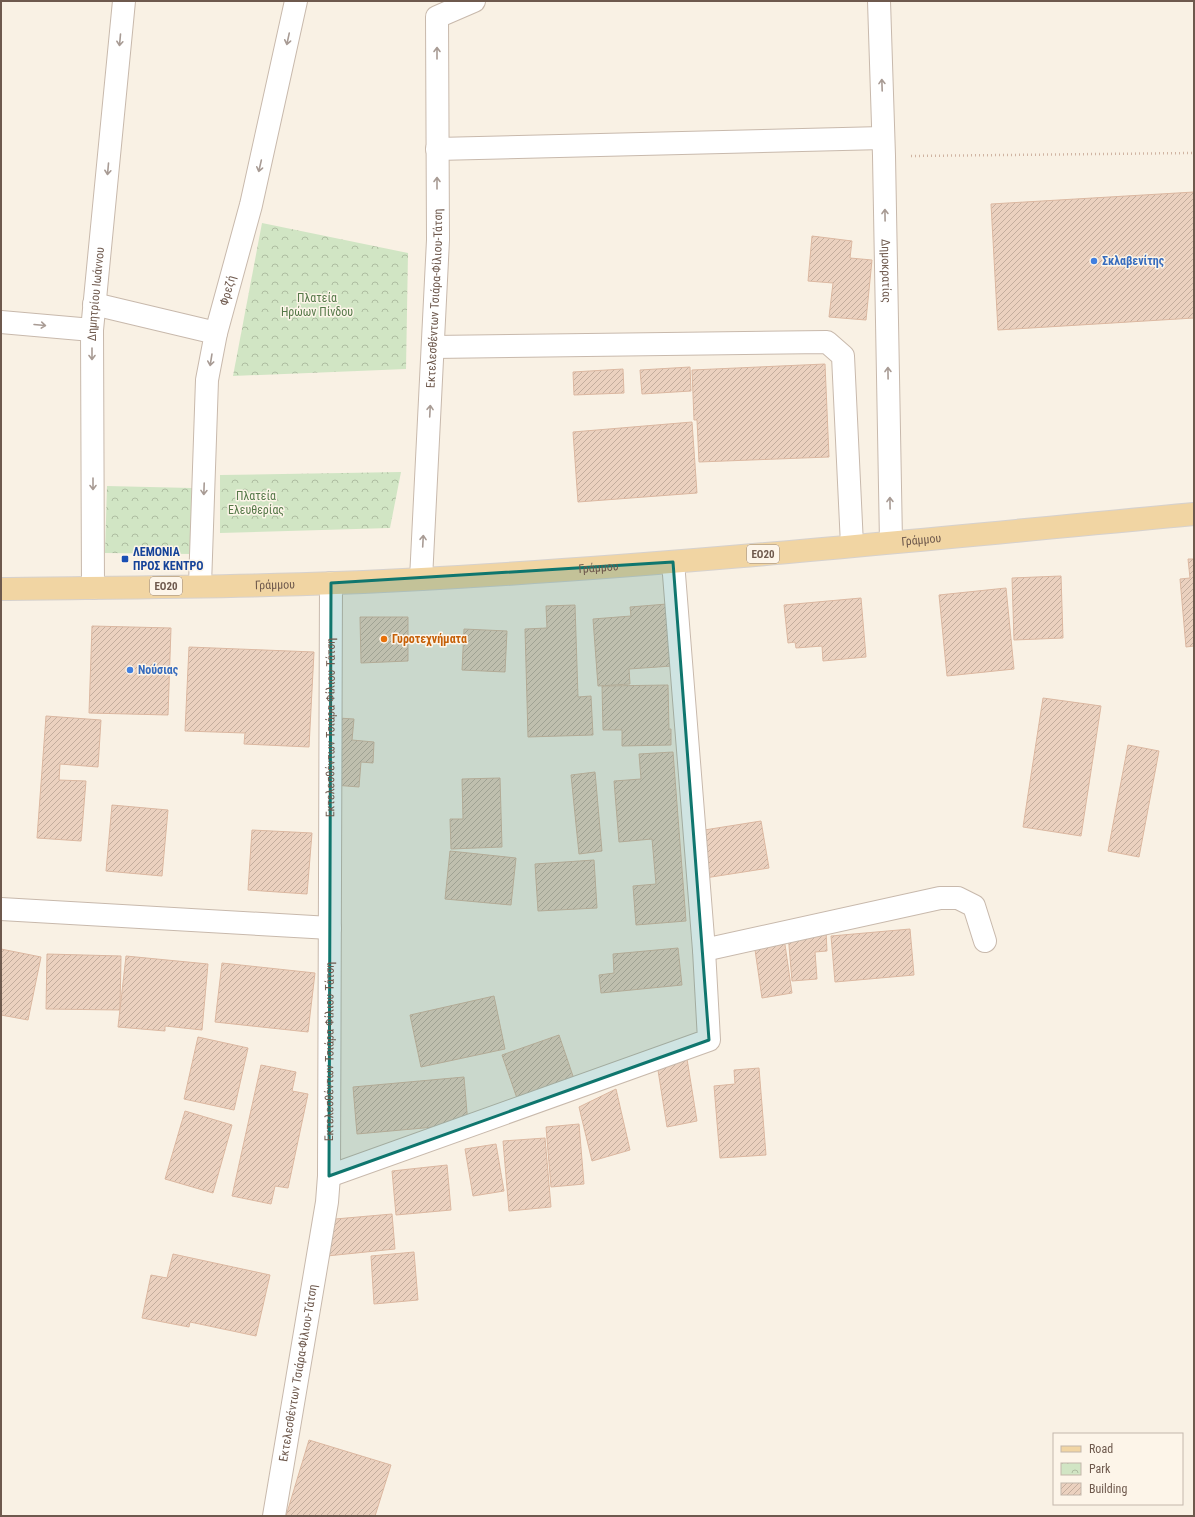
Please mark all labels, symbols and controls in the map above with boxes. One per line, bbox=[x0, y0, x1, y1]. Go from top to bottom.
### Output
one-way arrow bbox=[283, 32, 291, 45]
one-way arrow bbox=[116, 33, 124, 46]
one-way arrow bbox=[433, 47, 441, 60]
one-way arrow bbox=[878, 79, 885, 92]
one-way arrow bbox=[256, 159, 264, 172]
one-way arrow bbox=[104, 162, 111, 175]
one-way arrow bbox=[433, 177, 441, 190]
street label: Εκτελεσθέντων Τσιάρα-Φίλιου-Τάτση bbox=[424, 209, 445, 388]
one-way arrow bbox=[881, 209, 889, 222]
street label: Δημοκρατίας bbox=[879, 239, 894, 303]
street label: Δημητρίου Ιωάννου bbox=[85, 246, 107, 341]
place label: Σκλαβενίτης bbox=[1102, 254, 1165, 268]
marker: Σκλαβενίτης bbox=[1089, 256, 1099, 266]
street label: Φρεζή bbox=[217, 274, 238, 307]
park label: Πλατεία Ηρώων Πίνδου bbox=[281, 291, 353, 319]
one-way arrow bbox=[33, 321, 46, 328]
one-way arrow bbox=[88, 347, 96, 360]
one-way arrow bbox=[207, 353, 215, 366]
one-way arrow bbox=[884, 367, 892, 380]
one-way arrow bbox=[426, 405, 433, 418]
one-way arrow bbox=[89, 477, 97, 490]
one-way arrow bbox=[200, 482, 207, 495]
park label: Πλατεία Ελευθερίας bbox=[228, 489, 284, 517]
one-way arrow bbox=[886, 497, 894, 510]
street label: Γράμμου bbox=[901, 531, 942, 549]
one-way arrow bbox=[419, 534, 426, 547]
place label: ΛΕΜΟΝΙΑ ΠΡΟΣ ΚΕΝΤΡΟ bbox=[133, 545, 204, 573]
road number: ΕΟ20 bbox=[747, 545, 779, 563]
marker: ΛΕΜΟΝΙΑ ΠΡΟΣ ΚΕΝΤΡΟ bbox=[120, 554, 130, 564]
street label: Γράμμου bbox=[578, 559, 619, 576]
road number: ΕΟ20 bbox=[150, 577, 182, 595]
street label: Γράμμου bbox=[255, 577, 295, 592]
place label: Γυροτεχνήματα bbox=[392, 632, 467, 647]
marker: Γυροτεχνήματα bbox=[379, 634, 389, 644]
street label: Εκτελεσθέντων Τσιάρα-Φίλιου-Τάτση bbox=[323, 638, 338, 817]
place label: Νούσιας bbox=[138, 663, 179, 677]
marker: Νούσιας bbox=[125, 665, 135, 675]
street label: Εκτελεσθέντων Τσιάρα-Φίλιου-Τάτση bbox=[322, 962, 337, 1141]
street label: Εκτελεσθέντων Τσιάρα-Φίλιου-Τάτση bbox=[276, 1283, 320, 1463]
legend bbox=[1053, 1433, 1183, 1505]
text: Road bbox=[1089, 1442, 1113, 1456]
text: Park bbox=[1089, 1462, 1111, 1476]
text: Building bbox=[1089, 1482, 1127, 1496]

